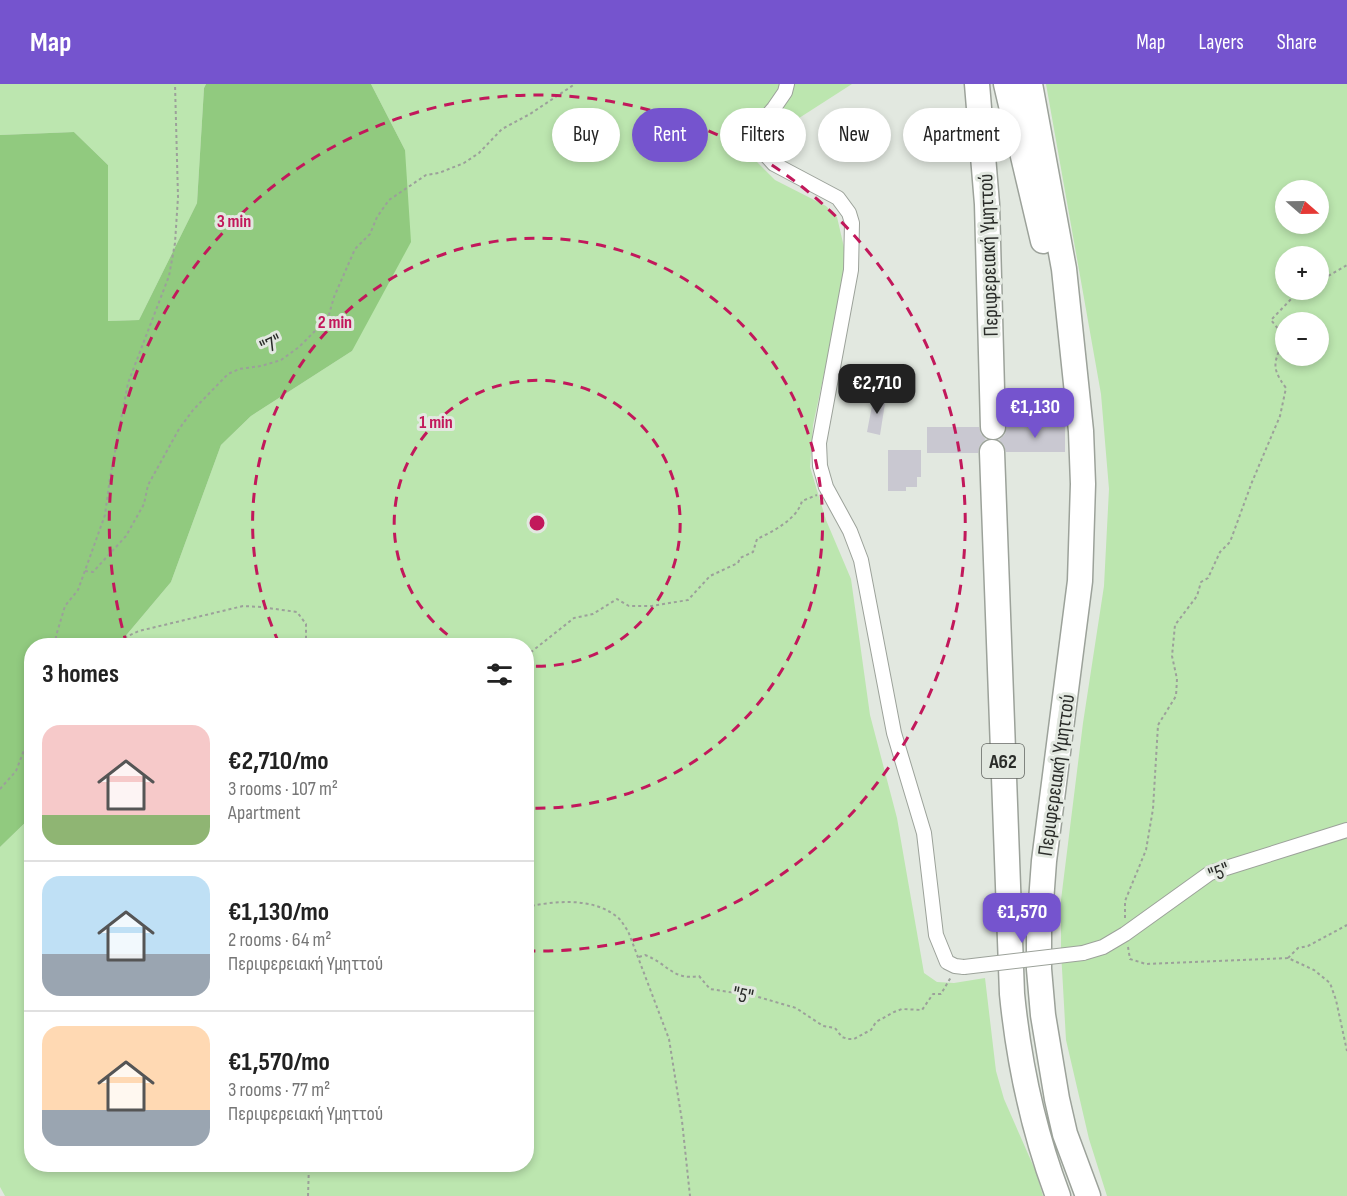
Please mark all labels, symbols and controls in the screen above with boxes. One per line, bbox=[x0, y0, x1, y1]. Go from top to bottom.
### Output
text: Map bbox=[30, 26, 71, 59]
text: Map bbox=[1136, 30, 1165, 55]
text: Layers bbox=[1198, 30, 1244, 55]
text: Share bbox=[1277, 30, 1317, 55]
chip: Buy bbox=[552, 108, 620, 162]
chip: Rent bbox=[632, 108, 708, 162]
chip: Filters bbox=[720, 108, 806, 162]
chip: New bbox=[818, 108, 891, 162]
chip: Apartment bbox=[903, 108, 1021, 162]
street label: Περιφερειακή Υμηττού bbox=[973, 173, 1004, 337]
north arrow bbox=[1275, 180, 1329, 234]
map controls bbox=[1275, 180, 1329, 366]
text: 3 min bbox=[217, 211, 251, 232]
button: + bbox=[1275, 246, 1329, 300]
text: 2 min bbox=[318, 312, 352, 333]
button: − bbox=[1275, 312, 1329, 366]
street label: "7" bbox=[256, 329, 286, 360]
pin: €2,710 bbox=[828, 364, 926, 415]
text: €2,710 bbox=[852, 371, 902, 395]
pin: €1,130 bbox=[986, 388, 1084, 439]
text: €1,130 bbox=[1010, 395, 1060, 419]
text: 1 min bbox=[419, 412, 453, 433]
centre of rings bbox=[527, 513, 547, 533]
icon: filters bbox=[483, 658, 516, 691]
text: 3 homes bbox=[42, 659, 119, 690]
street label: Περιφερειακή Υμηττού bbox=[1033, 693, 1080, 858]
road number: Α62 bbox=[982, 744, 1024, 778]
text: €2,710/mo bbox=[228, 746, 329, 777]
icon: home bbox=[90, 749, 162, 821]
text: 3 rooms · 107 m² bbox=[228, 777, 338, 801]
text: Apartment bbox=[228, 801, 301, 825]
street label: "5" bbox=[1205, 857, 1233, 888]
pin: €1,570 bbox=[973, 893, 1071, 944]
text: €1,130/mo bbox=[228, 897, 329, 928]
icon: home bbox=[90, 900, 162, 972]
text: €1,570 bbox=[997, 900, 1047, 924]
text: 2 rooms · 64 m² bbox=[228, 928, 332, 952]
text: Περιφερειακή Υμηττού bbox=[228, 952, 383, 976]
street label: "5" bbox=[730, 981, 756, 1010]
text: €1,570/mo bbox=[228, 1047, 330, 1078]
icon: home bbox=[90, 1050, 162, 1122]
text: 3 rooms · 77 m² bbox=[228, 1078, 330, 1102]
text: Περιφερειακή Υμηττού bbox=[228, 1102, 383, 1126]

